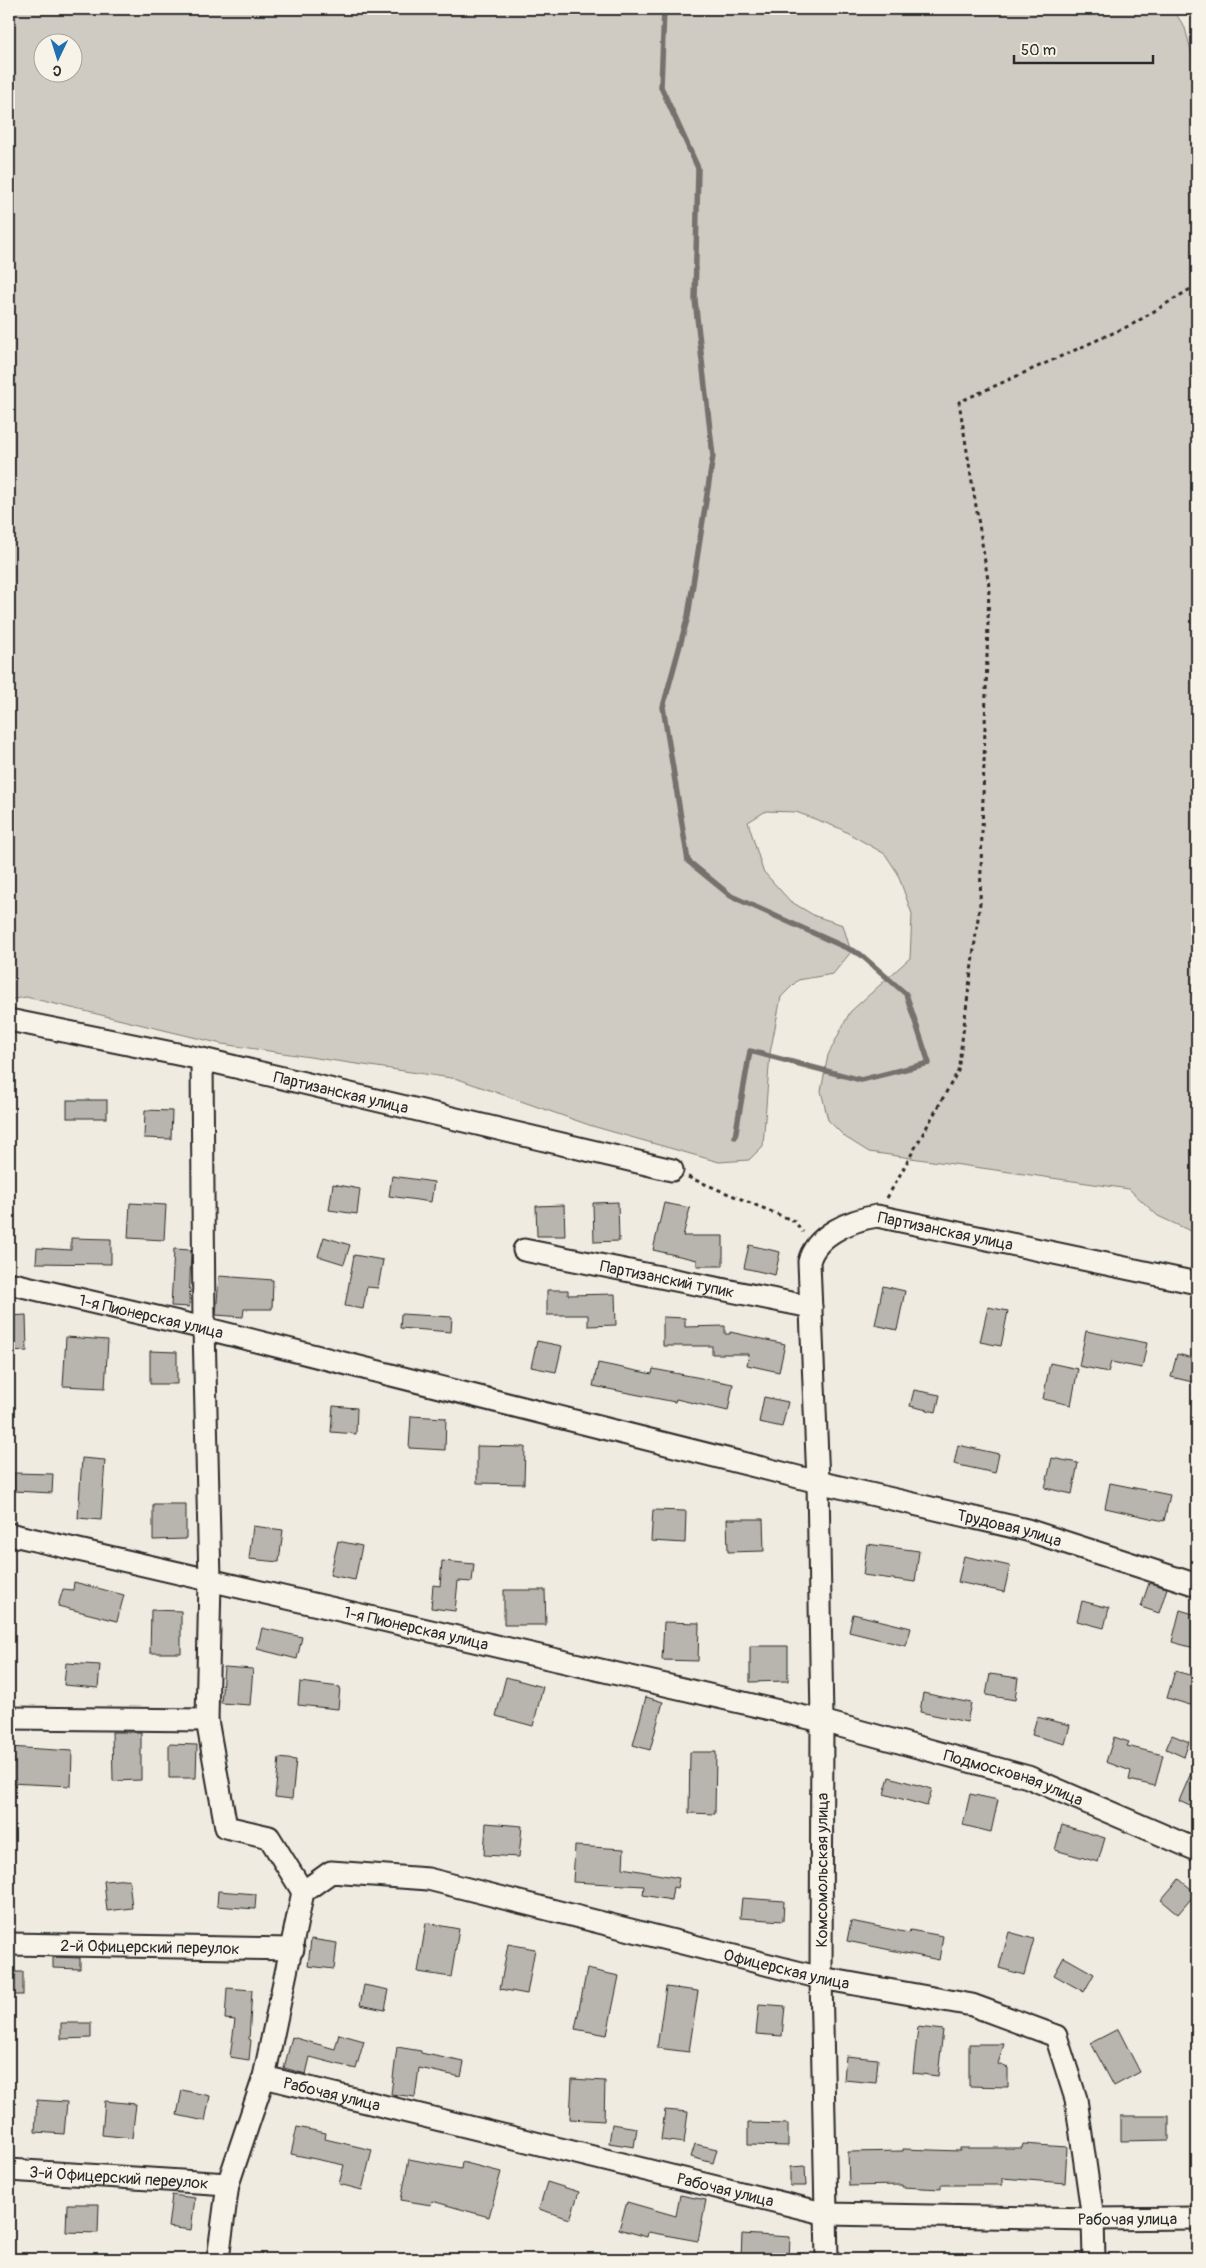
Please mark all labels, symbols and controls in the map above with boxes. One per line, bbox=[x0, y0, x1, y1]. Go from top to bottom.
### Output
north arrow bbox=[32, 32, 82, 82]
scale bar bbox=[1014, 32, 1152, 64]
text: 50 m bbox=[1021, 41, 1056, 60]
text: С bbox=[52, 62, 62, 79]
street label: Партизанская улица bbox=[272, 1067, 410, 1118]
street label: Партизанская улица bbox=[876, 1207, 1015, 1255]
street label: Партизанский тупик bbox=[598, 1256, 736, 1302]
street label: 1-я Пионерская улица bbox=[77, 1290, 225, 1343]
street label: Трудовая улица bbox=[955, 1505, 1064, 1552]
street label: 1-я Пионерская улица bbox=[342, 1602, 490, 1655]
street label: Подмосковная улица bbox=[941, 1746, 1086, 1811]
street label: Комсомольская улица bbox=[812, 1793, 833, 1947]
street label: 2-й Офицерский переулок bbox=[60, 1936, 240, 1959]
street label: Офицерская улица bbox=[721, 1945, 851, 1994]
street label: Рабочая улица bbox=[281, 2073, 382, 2116]
street label: 3-й Офицерский переулок bbox=[29, 2162, 209, 2194]
street label: Рабочая улица bbox=[675, 2169, 776, 2212]
street label: Рабочая улица bbox=[1078, 2209, 1177, 2230]

